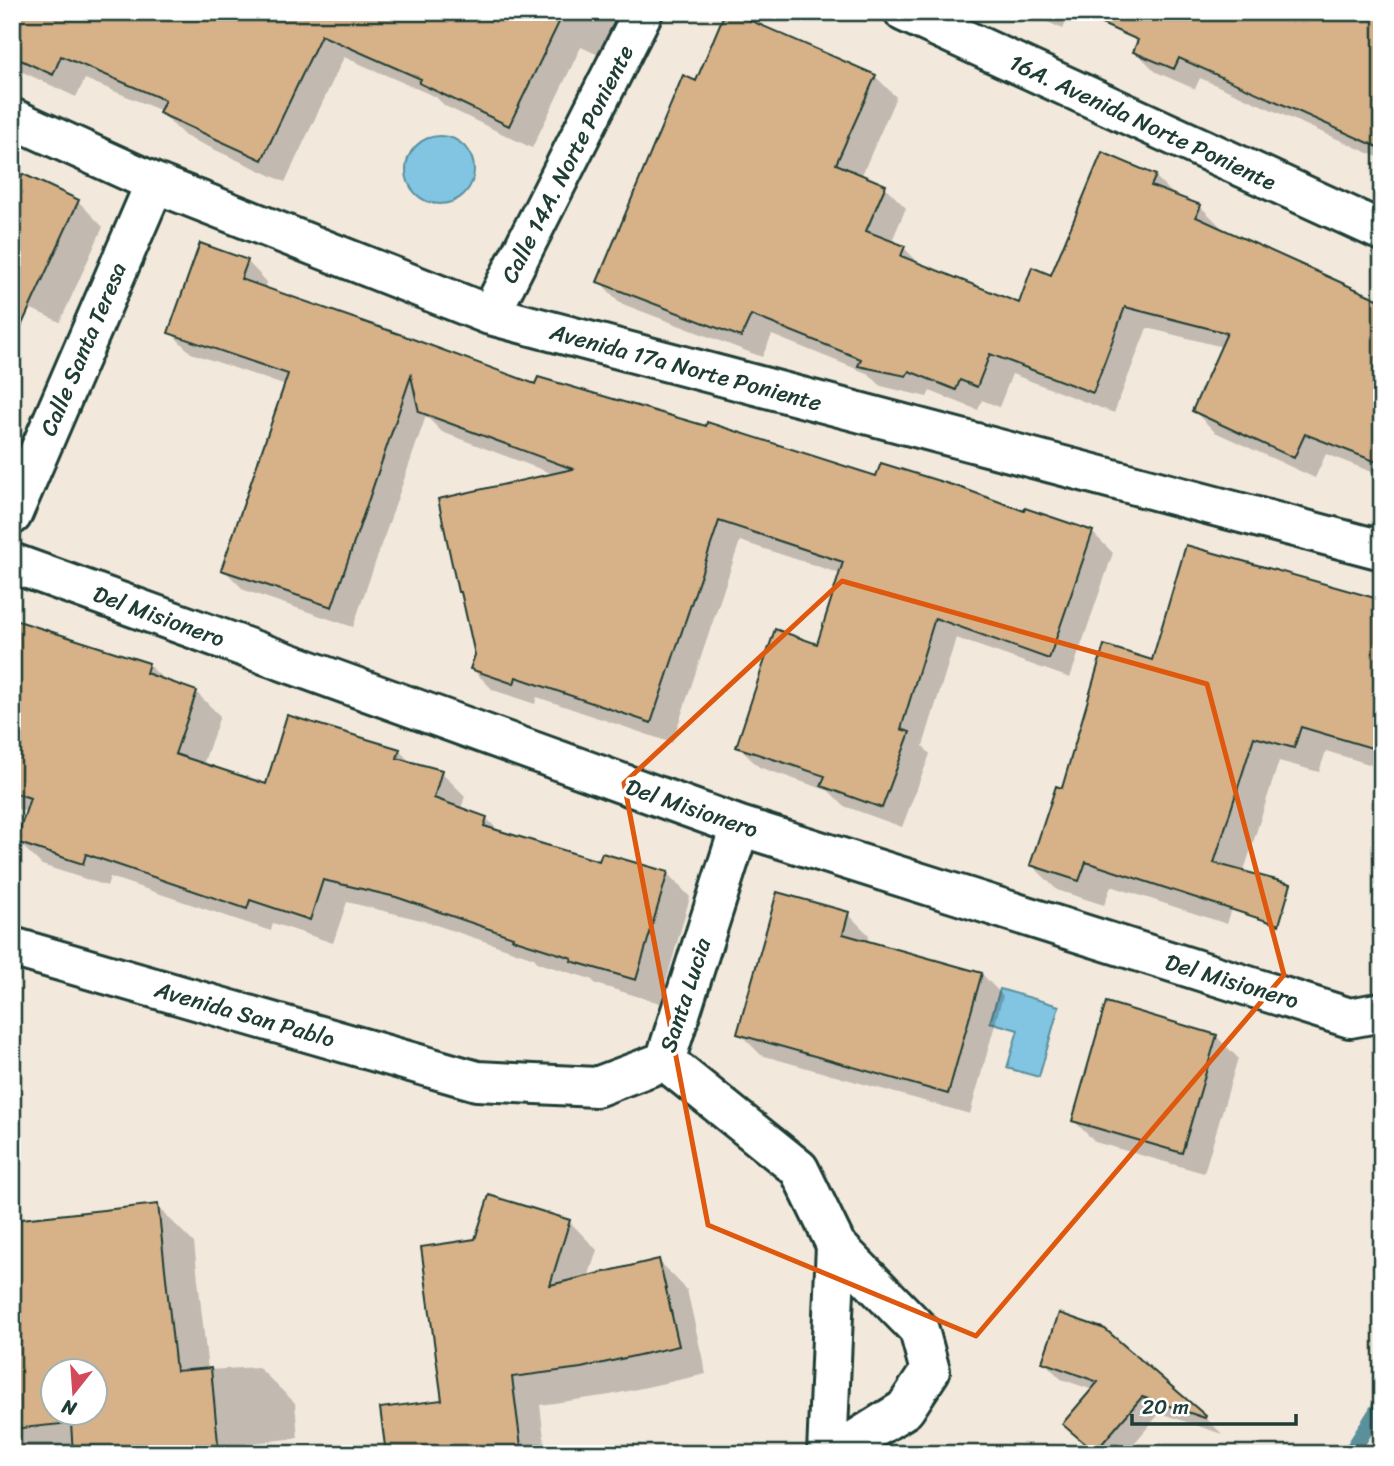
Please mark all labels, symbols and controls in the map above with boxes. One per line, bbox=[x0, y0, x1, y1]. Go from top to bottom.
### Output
street label: Calle 14A. Norte Poniente bbox=[489, 38, 645, 291]
street label: 16A. Avenida Norte Poniente bbox=[1002, 42, 1283, 202]
street label: Calle Santa Teresa bbox=[28, 256, 139, 443]
street label: Avenida 17a Norte Poniente bbox=[544, 311, 827, 424]
street label: Del Misionero bbox=[87, 574, 231, 659]
street label: Del Misionero bbox=[620, 767, 764, 850]
street label: Santa Lucia bbox=[648, 932, 723, 1058]
street label: Del Misionero bbox=[1160, 942, 1304, 1021]
street label: Avenida San Pablo bbox=[149, 969, 340, 1060]
north arrow bbox=[38, 1358, 108, 1428]
scale bar bbox=[1132, 1382, 1296, 1426]
text: 20 m bbox=[1142, 1388, 1189, 1426]
text: N bbox=[57, 1390, 81, 1426]

